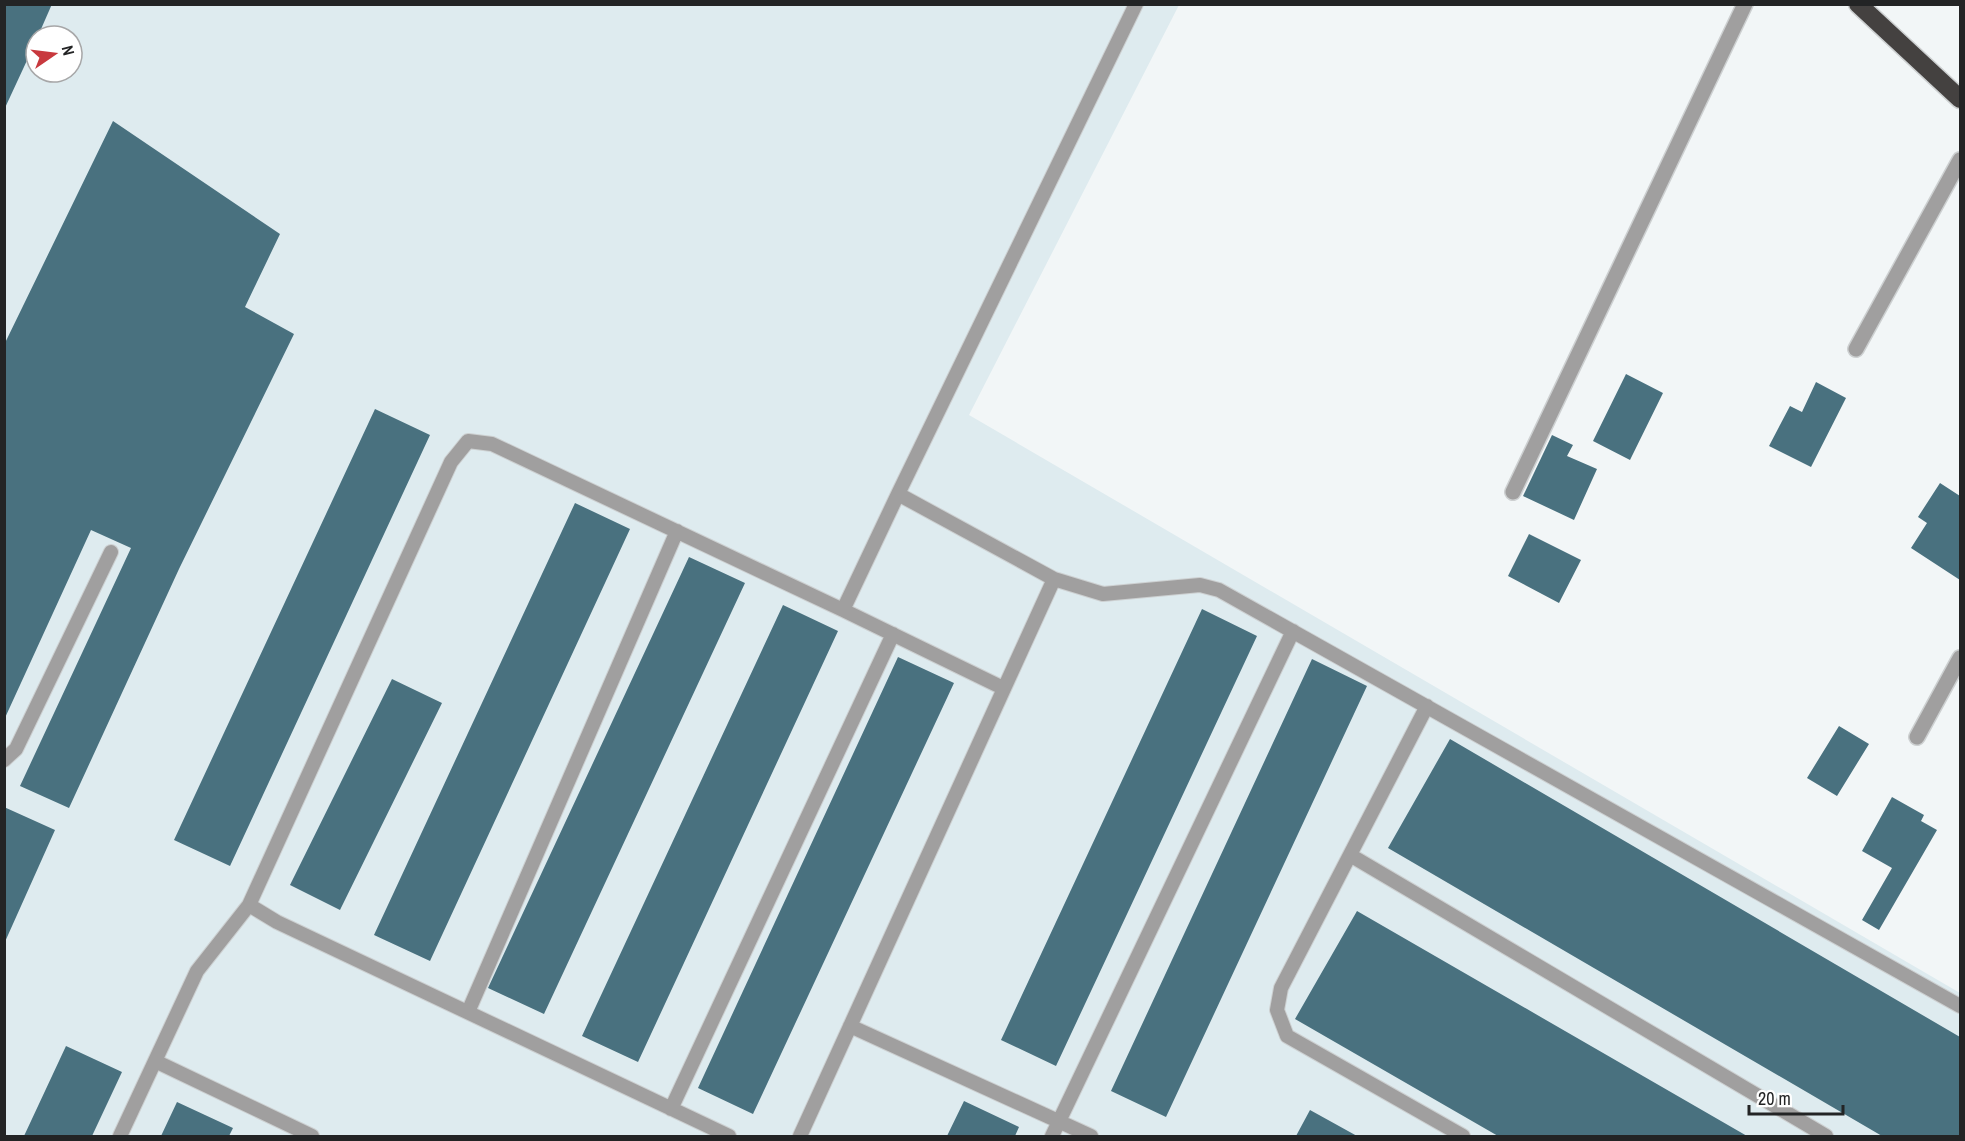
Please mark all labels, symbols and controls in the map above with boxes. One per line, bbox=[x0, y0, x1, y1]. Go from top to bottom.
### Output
north arrow bbox=[24, 24, 84, 84]
text: N bbox=[57, 43, 80, 58]
scale bar bbox=[1749, 1078, 1844, 1116]
text: 20 m bbox=[1758, 1086, 1791, 1111]

